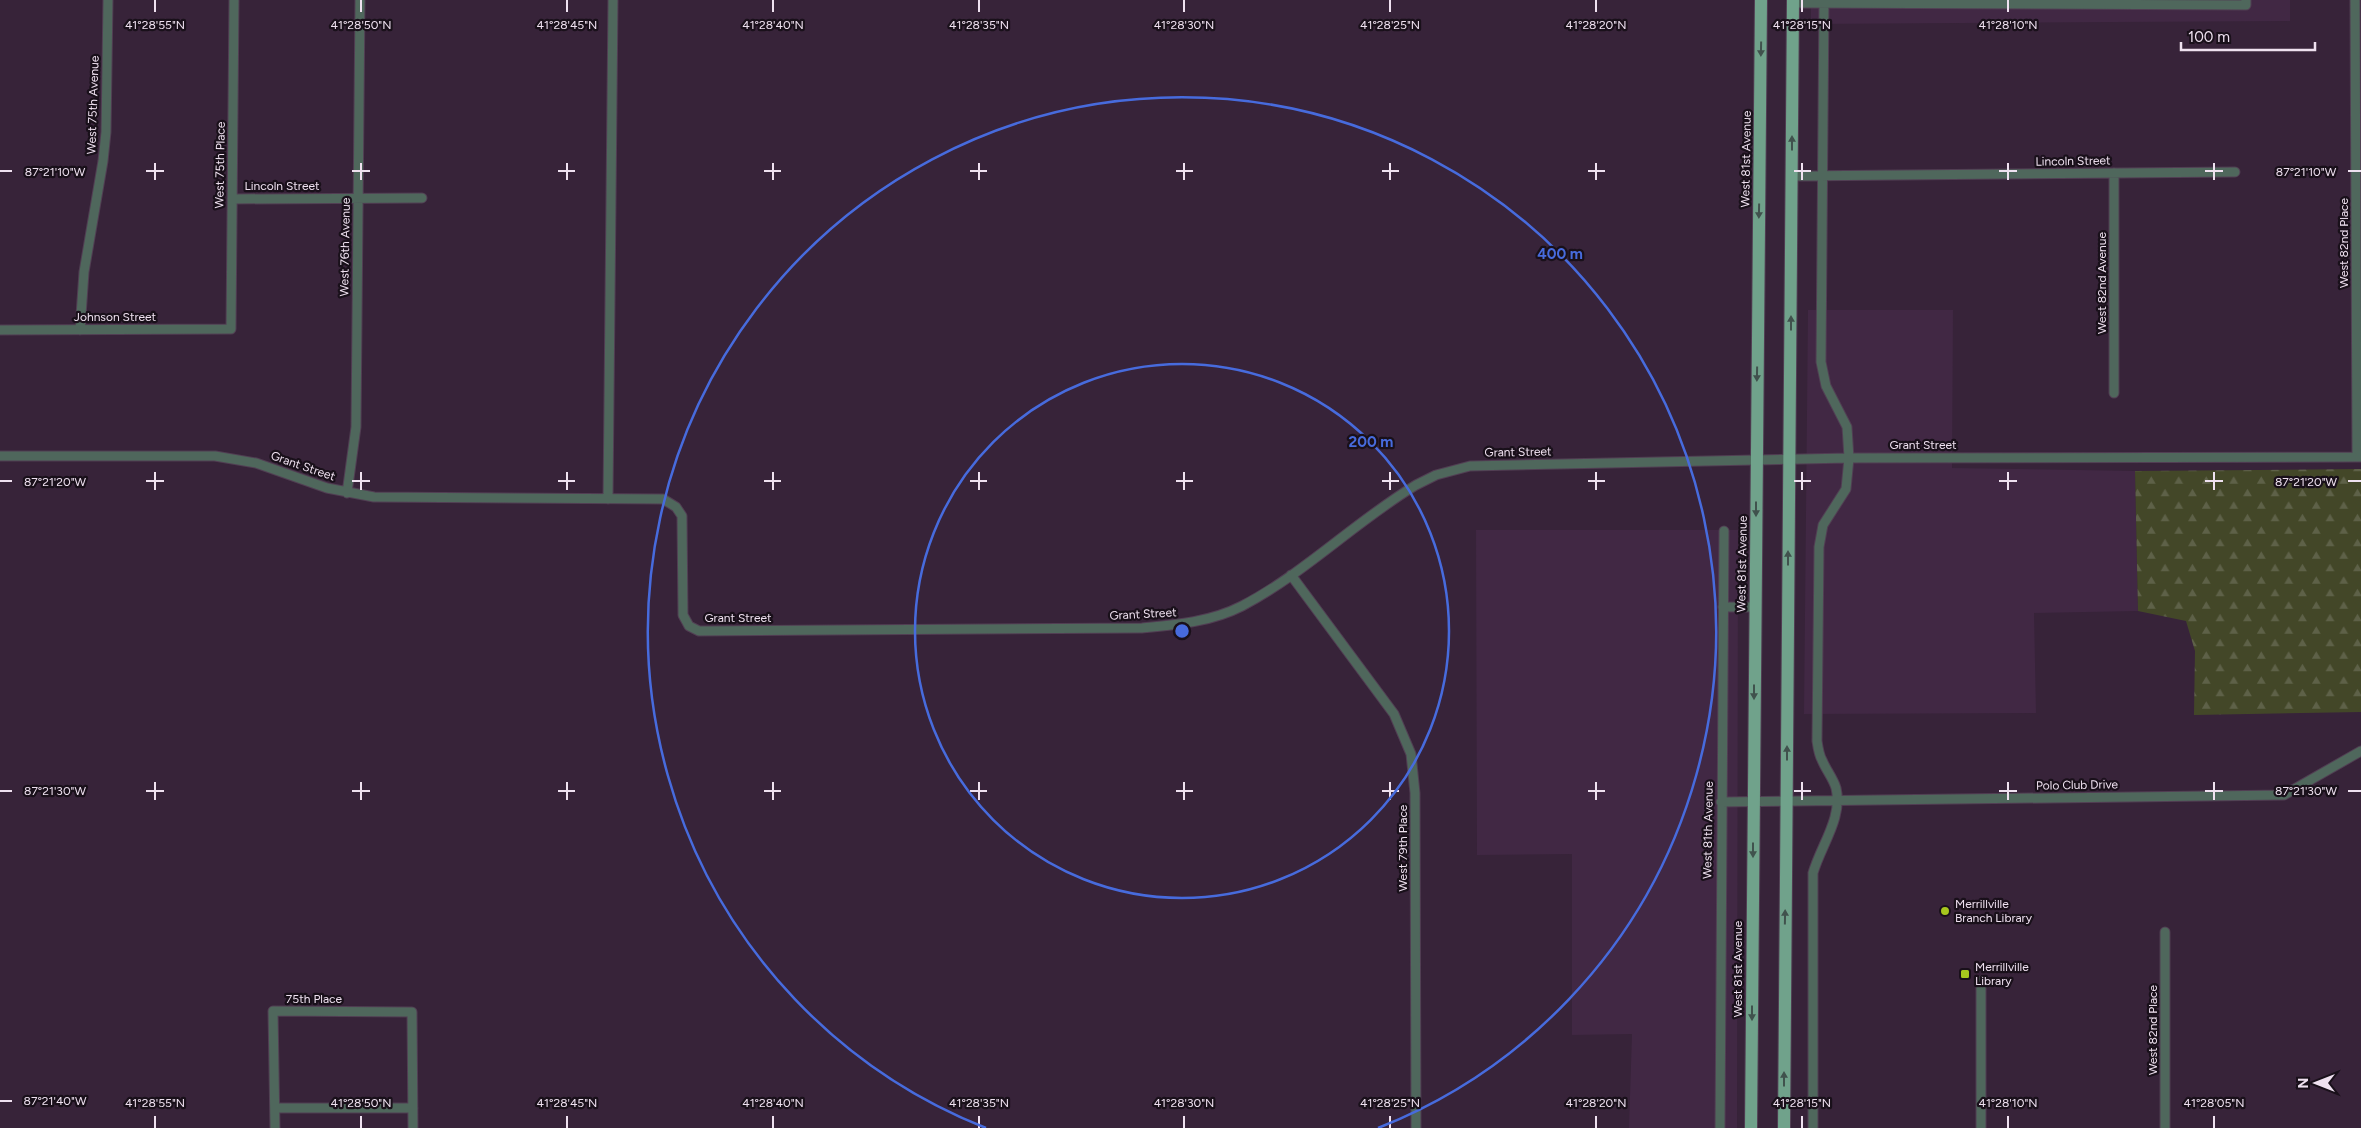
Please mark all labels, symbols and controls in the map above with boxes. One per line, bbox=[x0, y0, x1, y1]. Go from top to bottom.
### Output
text: 41°28'55"N bbox=[125, 18, 185, 32]
text: 41°28'50"N bbox=[330, 18, 392, 32]
text: 41°28'45"N bbox=[537, 18, 597, 32]
text: 41°28'40"N bbox=[742, 18, 804, 32]
text: 41°28'35"N bbox=[949, 18, 1009, 32]
text: 41°28'30"N bbox=[1154, 18, 1214, 32]
text: 41°28'25"N bbox=[1360, 18, 1420, 32]
text: 41°28'20"N bbox=[1566, 18, 1626, 32]
text: 41°28'15"N bbox=[1773, 18, 1831, 32]
text: 41°28'10"N bbox=[1978, 18, 2038, 32]
scale bar bbox=[2181, 20, 2315, 52]
text: 100 m bbox=[2188, 28, 2230, 46]
one-way arrow bbox=[1757, 41, 1765, 57]
street label: West 75th Avenue bbox=[84, 55, 102, 155]
street label: West 81st Avenue bbox=[1738, 110, 1754, 207]
street label: West 75th Place bbox=[212, 121, 228, 209]
one-way arrow bbox=[1788, 135, 1796, 151]
street label: Lincoln Street bbox=[2035, 153, 2111, 169]
text: 87°21'10"W bbox=[25, 165, 86, 179]
text: 87°21'10"W bbox=[2276, 165, 2337, 179]
street label: Lincoln Street bbox=[244, 179, 320, 193]
street label: West 76th Avenue bbox=[337, 197, 353, 296]
street label: West 82nd Place bbox=[2337, 197, 2351, 288]
one-way arrow bbox=[1755, 203, 1763, 219]
street label: West 82nd Avenue bbox=[2095, 232, 2109, 334]
text: 400 m bbox=[1537, 245, 1583, 263]
street label: Johnson Street bbox=[74, 310, 157, 324]
one-way arrow bbox=[1787, 315, 1795, 331]
one-way arrow bbox=[1753, 366, 1761, 382]
text: 200 m bbox=[1349, 433, 1393, 451]
street label: Grant Street bbox=[1889, 438, 1957, 452]
street label: Grant Street bbox=[1484, 444, 1552, 460]
street label: Grant Street bbox=[269, 448, 337, 484]
text: 87°21'20"W bbox=[24, 475, 87, 489]
text: 87°21'20"W bbox=[2275, 475, 2338, 489]
one-way arrow bbox=[1752, 502, 1760, 518]
street label: West 81st Avenue bbox=[1734, 515, 1750, 612]
one-way arrow bbox=[1784, 550, 1792, 566]
street label: Grant Street bbox=[1109, 605, 1177, 623]
street label: Grant Street bbox=[704, 611, 772, 625]
centre of rings bbox=[1173, 622, 1191, 640]
one-way arrow bbox=[1750, 684, 1758, 700]
one-way arrow bbox=[1783, 744, 1791, 760]
street label: Polo Club Drive bbox=[2036, 777, 2119, 793]
street label: West 81th Avenue bbox=[1700, 781, 1716, 879]
text: 87°21'30"W bbox=[24, 784, 86, 798]
text: 87°21'30"W bbox=[2275, 784, 2337, 798]
street label: West 79th Place bbox=[1396, 804, 1410, 891]
one-way arrow bbox=[1749, 843, 1757, 859]
place label: Merrillville Branch Library bbox=[1955, 897, 2033, 925]
marker: Merrillville Branch Library bbox=[1939, 905, 1951, 917]
one-way arrow bbox=[1782, 909, 1790, 925]
street label: West 81st Avenue bbox=[1731, 920, 1745, 1017]
place label: Merrillville Library bbox=[1975, 960, 2029, 988]
marker: Merrillville Library bbox=[1959, 968, 1971, 980]
street label: West 82nd Place bbox=[2146, 984, 2160, 1075]
street label: 75th Place bbox=[286, 992, 343, 1006]
one-way arrow bbox=[1748, 1005, 1756, 1021]
north arrow bbox=[2291, 1058, 2341, 1108]
one-way arrow bbox=[1780, 1071, 1788, 1087]
text: N bbox=[2295, 1078, 2312, 1088]
text: 87°21'40"W bbox=[24, 1094, 87, 1108]
text: 41°28'55"N bbox=[125, 1096, 185, 1110]
text: 41°28'50"N bbox=[330, 1096, 392, 1110]
text: 41°28'45"N bbox=[537, 1096, 597, 1110]
text: 41°28'40"N bbox=[742, 1096, 804, 1110]
text: 41°28'35"N bbox=[949, 1096, 1009, 1110]
text: 41°28'30"N bbox=[1154, 1096, 1214, 1110]
text: 41°28'25"N bbox=[1360, 1096, 1420, 1110]
text: 41°28'20"N bbox=[1566, 1096, 1626, 1110]
text: 41°28'15"N bbox=[1773, 1096, 1831, 1110]
text: 41°28'10"N bbox=[1978, 1096, 2038, 1110]
text: 41°28'05"N bbox=[2183, 1096, 2245, 1110]

